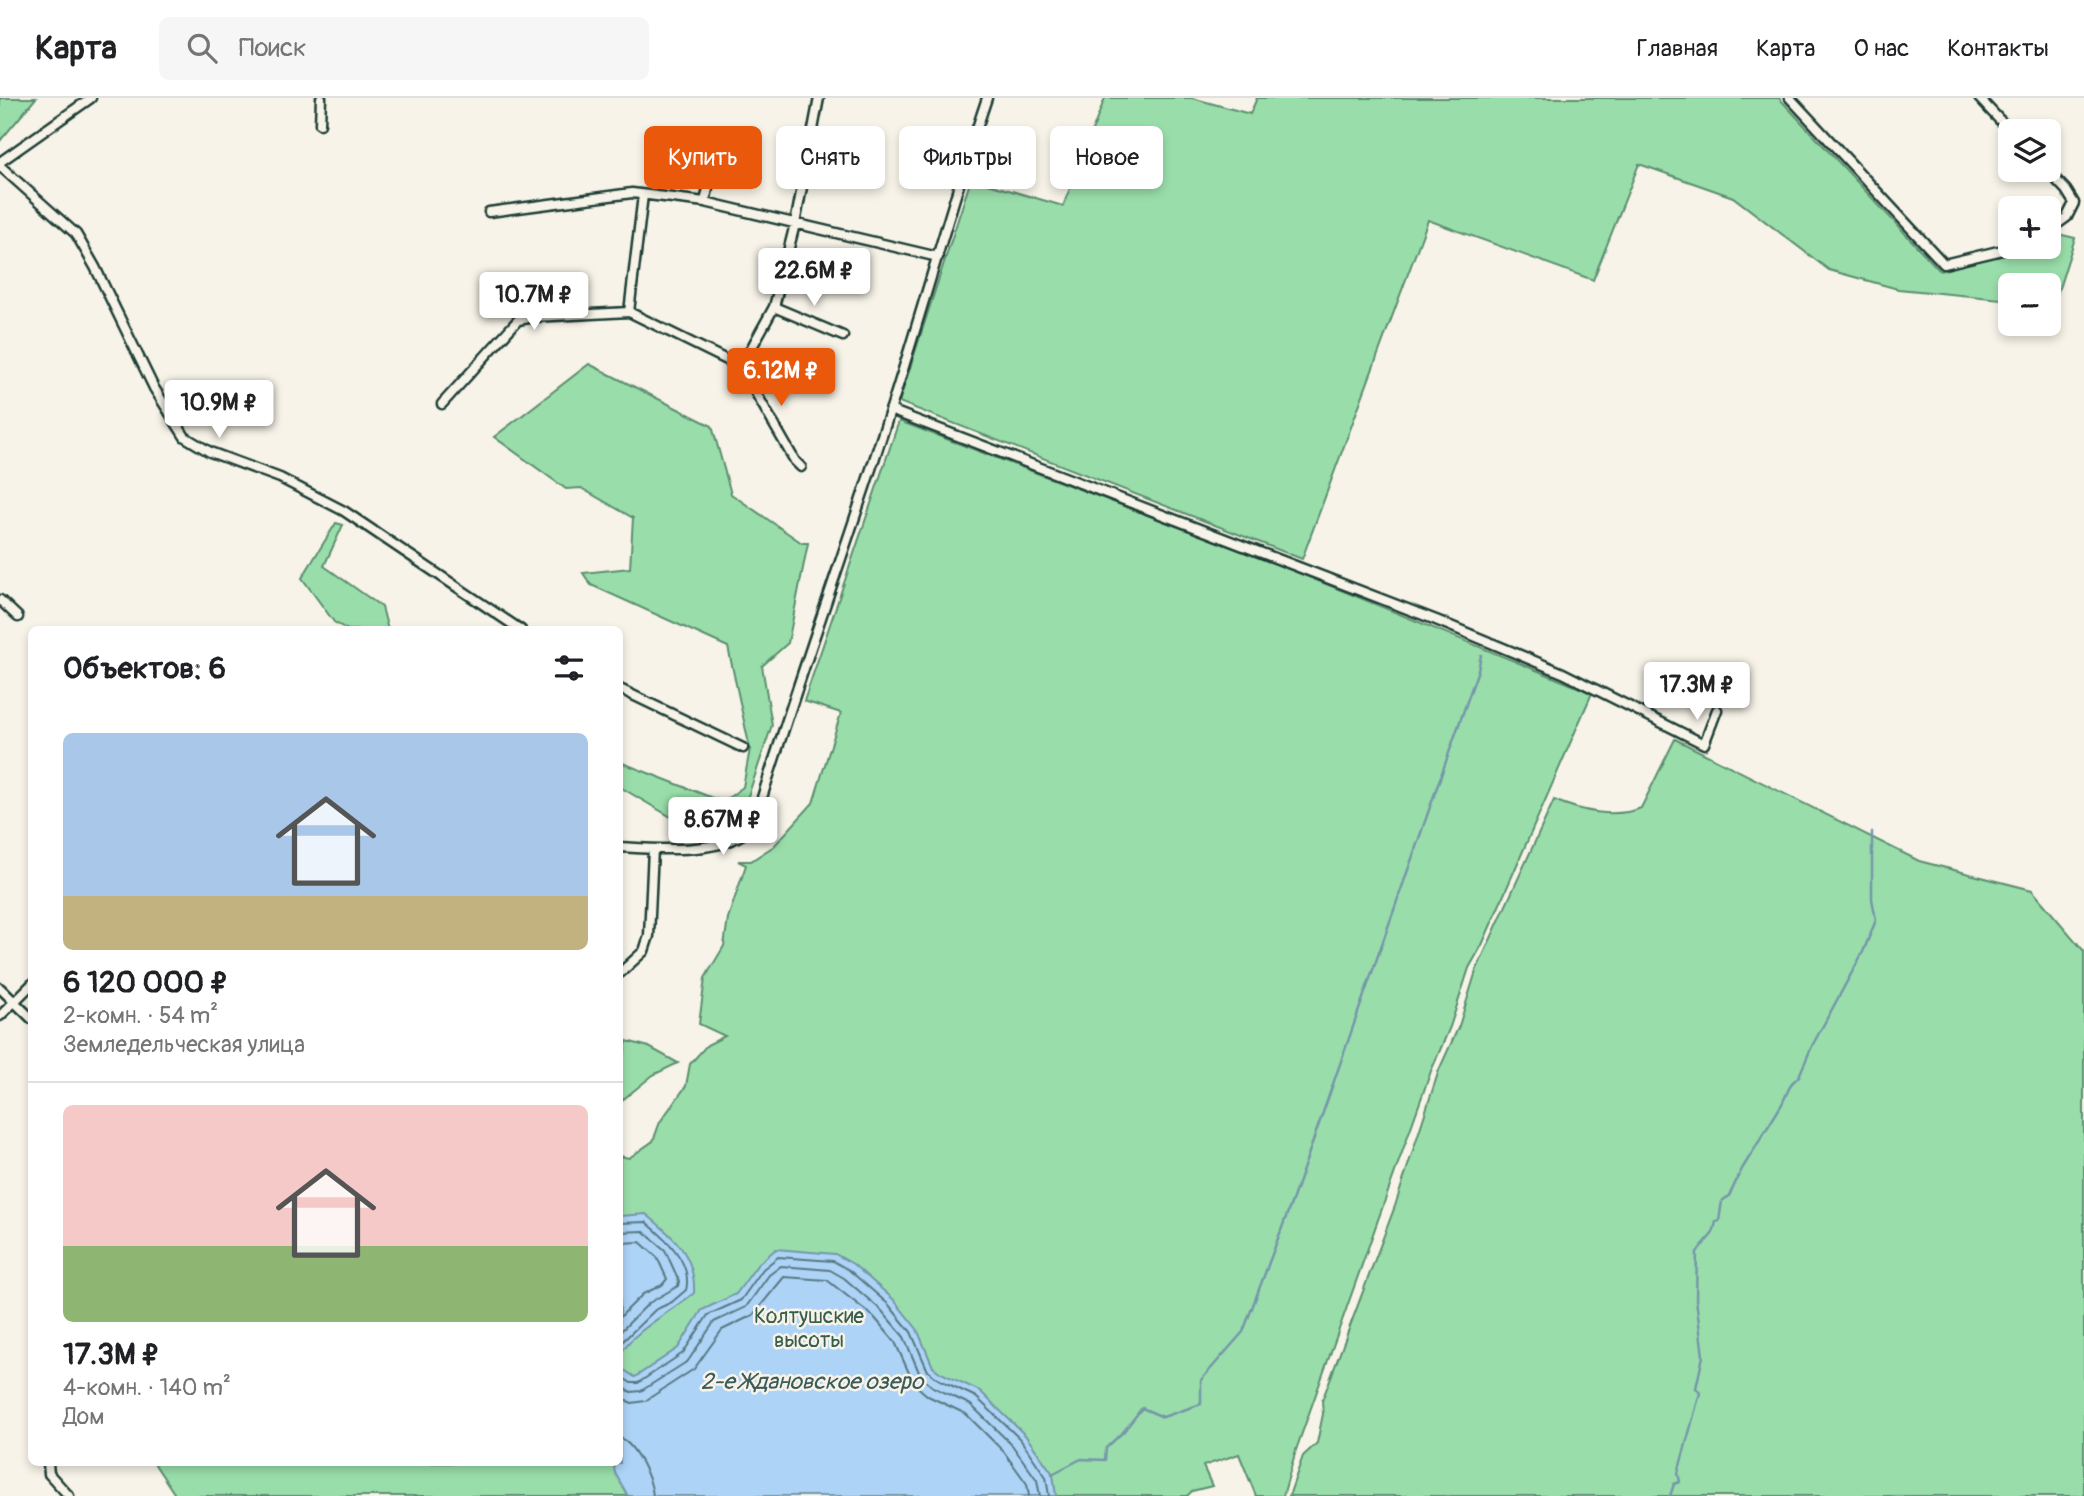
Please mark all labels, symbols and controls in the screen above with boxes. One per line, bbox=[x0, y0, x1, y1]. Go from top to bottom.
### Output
search box bbox=[159, 17, 649, 80]
text: Карта bbox=[35, 28, 117, 69]
icon: search bbox=[183, 29, 221, 67]
text: Поиск bbox=[239, 32, 307, 64]
text: Главная bbox=[1637, 34, 1718, 63]
text: Карта bbox=[1756, 34, 1816, 63]
text: О нас bbox=[1854, 34, 1909, 63]
text: Контакты bbox=[1947, 34, 2049, 63]
map controls bbox=[1998, 119, 2061, 336]
button: layers bbox=[1998, 119, 2061, 182]
chip: Купить bbox=[644, 126, 762, 189]
chip: Снять bbox=[776, 126, 885, 189]
chip: Фильтры bbox=[899, 126, 1036, 189]
chip: Новое bbox=[1050, 126, 1163, 189]
button: + bbox=[1998, 196, 2061, 259]
pin: 22.6M ₽ bbox=[749, 248, 879, 308]
text: 22.6M ₽ bbox=[774, 256, 854, 285]
pin: 10.7M ₽ bbox=[469, 272, 599, 332]
button: − bbox=[1998, 273, 2061, 336]
text: 10.7M ₽ bbox=[495, 280, 573, 309]
pin: 6.12M ₽ bbox=[716, 348, 846, 408]
text: 6.12M ₽ bbox=[743, 356, 819, 385]
pin: 10.9M ₽ bbox=[154, 380, 284, 440]
text: 10.9M ₽ bbox=[181, 388, 257, 417]
icon: filters bbox=[550, 649, 588, 687]
text: Объектов: 6 bbox=[63, 650, 226, 687]
pin: 17.3M ₽ bbox=[1632, 662, 1762, 722]
text: 17.3M ₽ bbox=[1660, 670, 1734, 699]
icon: home bbox=[263, 778, 389, 904]
pin: 8.67M ₽ bbox=[658, 798, 788, 857]
text: 8.67M ₽ bbox=[684, 805, 762, 834]
text: 6 120 000 ₽ bbox=[63, 964, 228, 1001]
text: 2-комн. · 54 m² bbox=[63, 1001, 218, 1030]
text: Земледельческая улица bbox=[63, 1030, 305, 1059]
icon: home bbox=[263, 1150, 389, 1276]
park label: Колтушские высоты bbox=[754, 1303, 865, 1354]
text: 17.3M ₽ bbox=[63, 1336, 160, 1373]
water label: 2-е Ждановское озеро bbox=[701, 1367, 925, 1396]
text: 4-комн. · 140 m² bbox=[63, 1373, 231, 1402]
text: Дом bbox=[63, 1402, 104, 1431]

